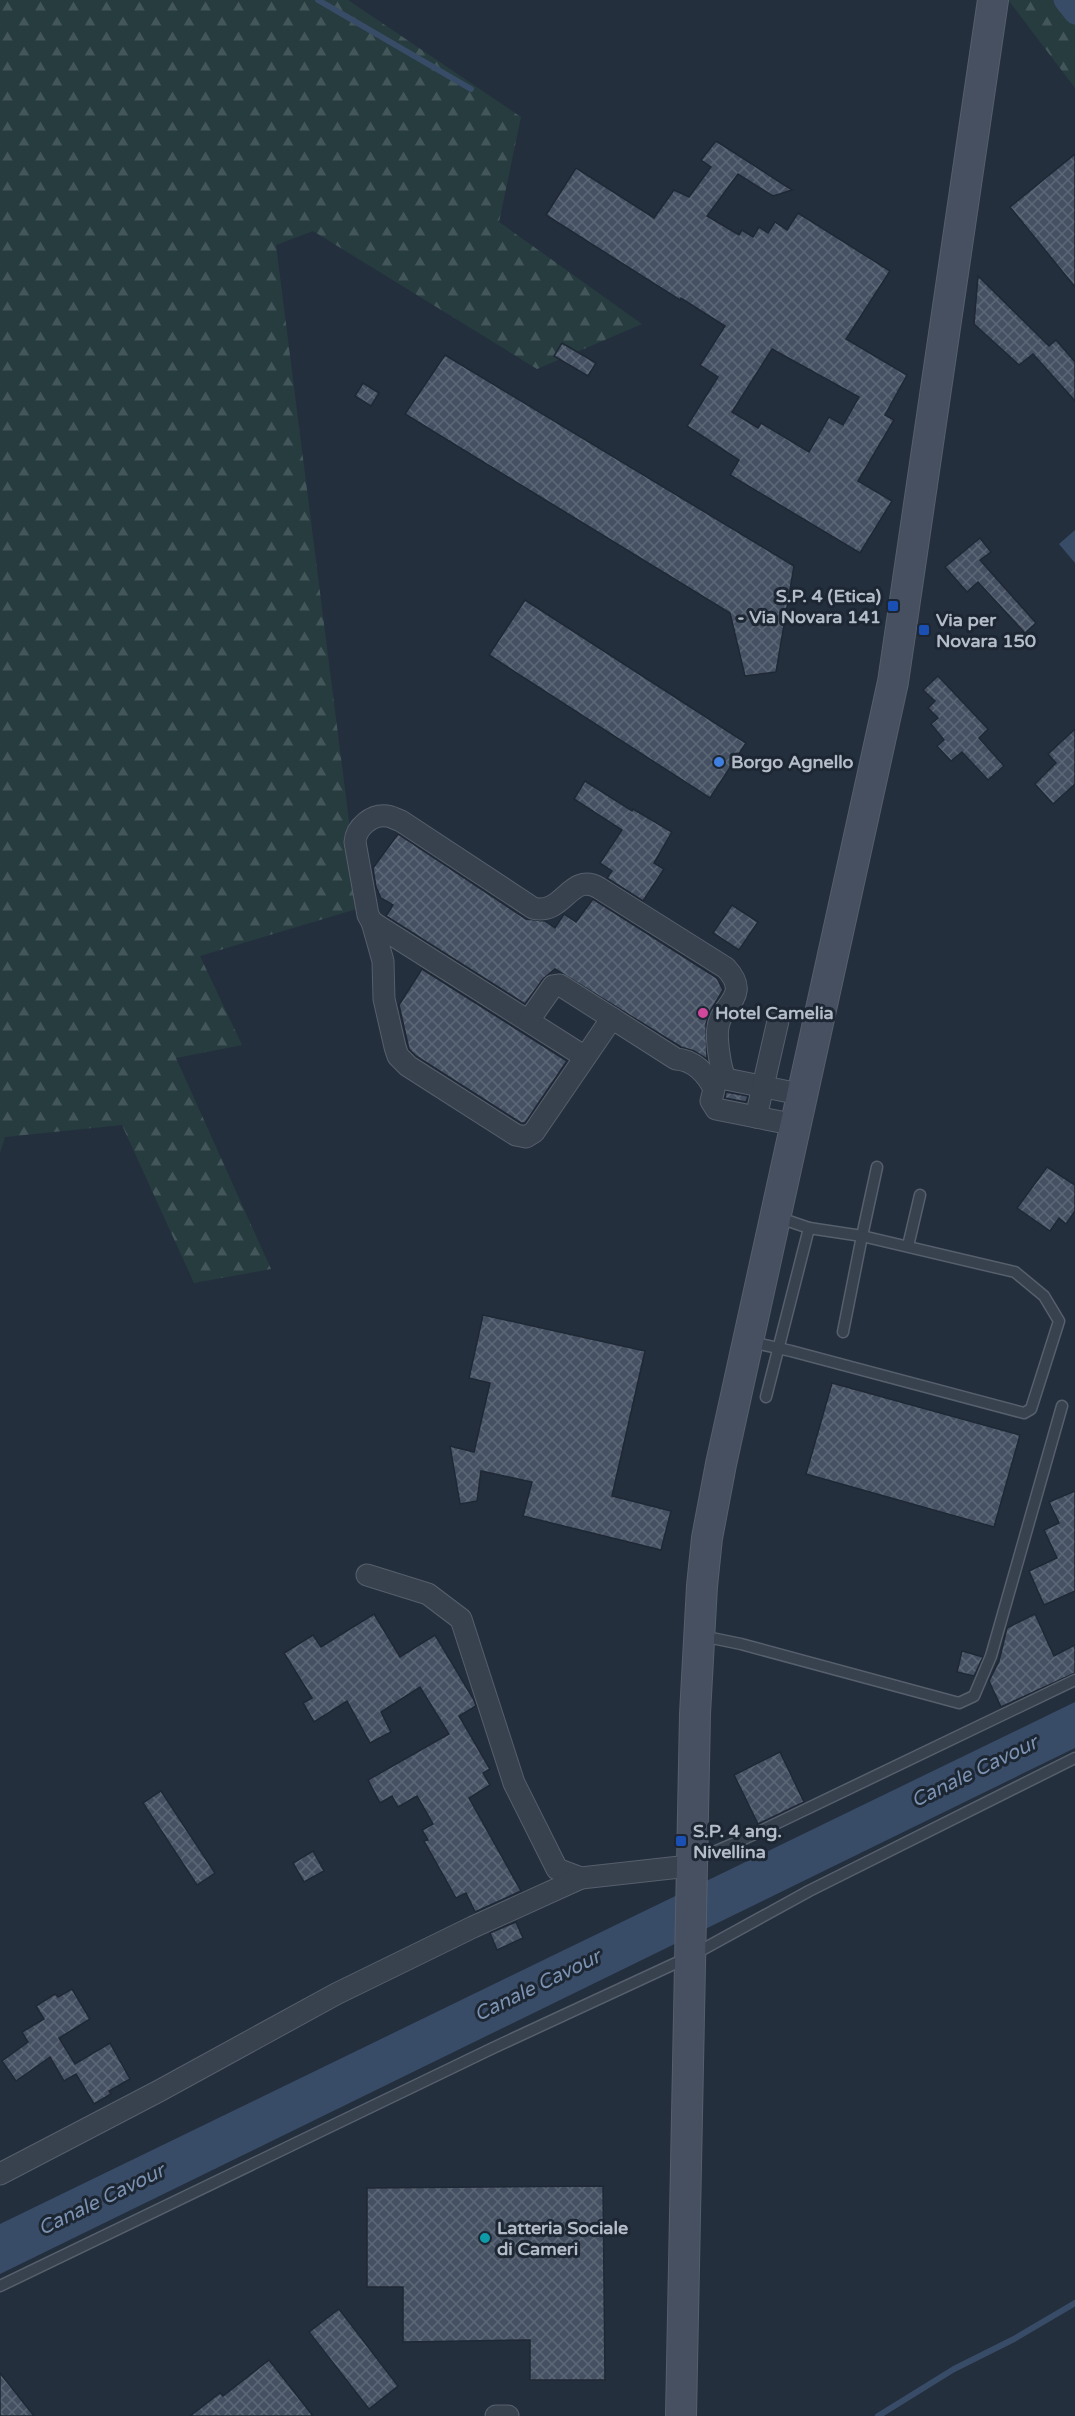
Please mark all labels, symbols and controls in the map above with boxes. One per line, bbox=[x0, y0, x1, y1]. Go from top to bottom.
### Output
place label: S.P. 4 (Etica) - Via Novara 141 bbox=[737, 585, 881, 628]
marker: S.P. 4 (Etica) - Via Novara 141 bbox=[886, 599, 900, 613]
place label: Via per Novara 150 bbox=[936, 609, 1036, 652]
marker: Via per Novara 150 bbox=[917, 623, 931, 637]
place label: Borgo Agnello bbox=[731, 751, 854, 773]
marker: Borgo Agnello bbox=[712, 755, 726, 769]
place label: Hotel Camelia bbox=[715, 1002, 834, 1024]
marker: Hotel Camelia bbox=[696, 1006, 710, 1020]
water label: Canale Cavour bbox=[907, 1730, 1044, 1813]
place label: S.P. 4 ang. Nivellina bbox=[693, 1820, 782, 1863]
marker: S.P. 4 ang. Nivellina bbox=[674, 1834, 688, 1848]
water label: Canale Cavour bbox=[470, 1944, 607, 2027]
water label: Canale Cavour bbox=[34, 2158, 171, 2241]
place label: Latteria Sociale di Cameri bbox=[497, 2217, 628, 2260]
marker: Latteria Sociale di Cameri bbox=[478, 2231, 492, 2245]

